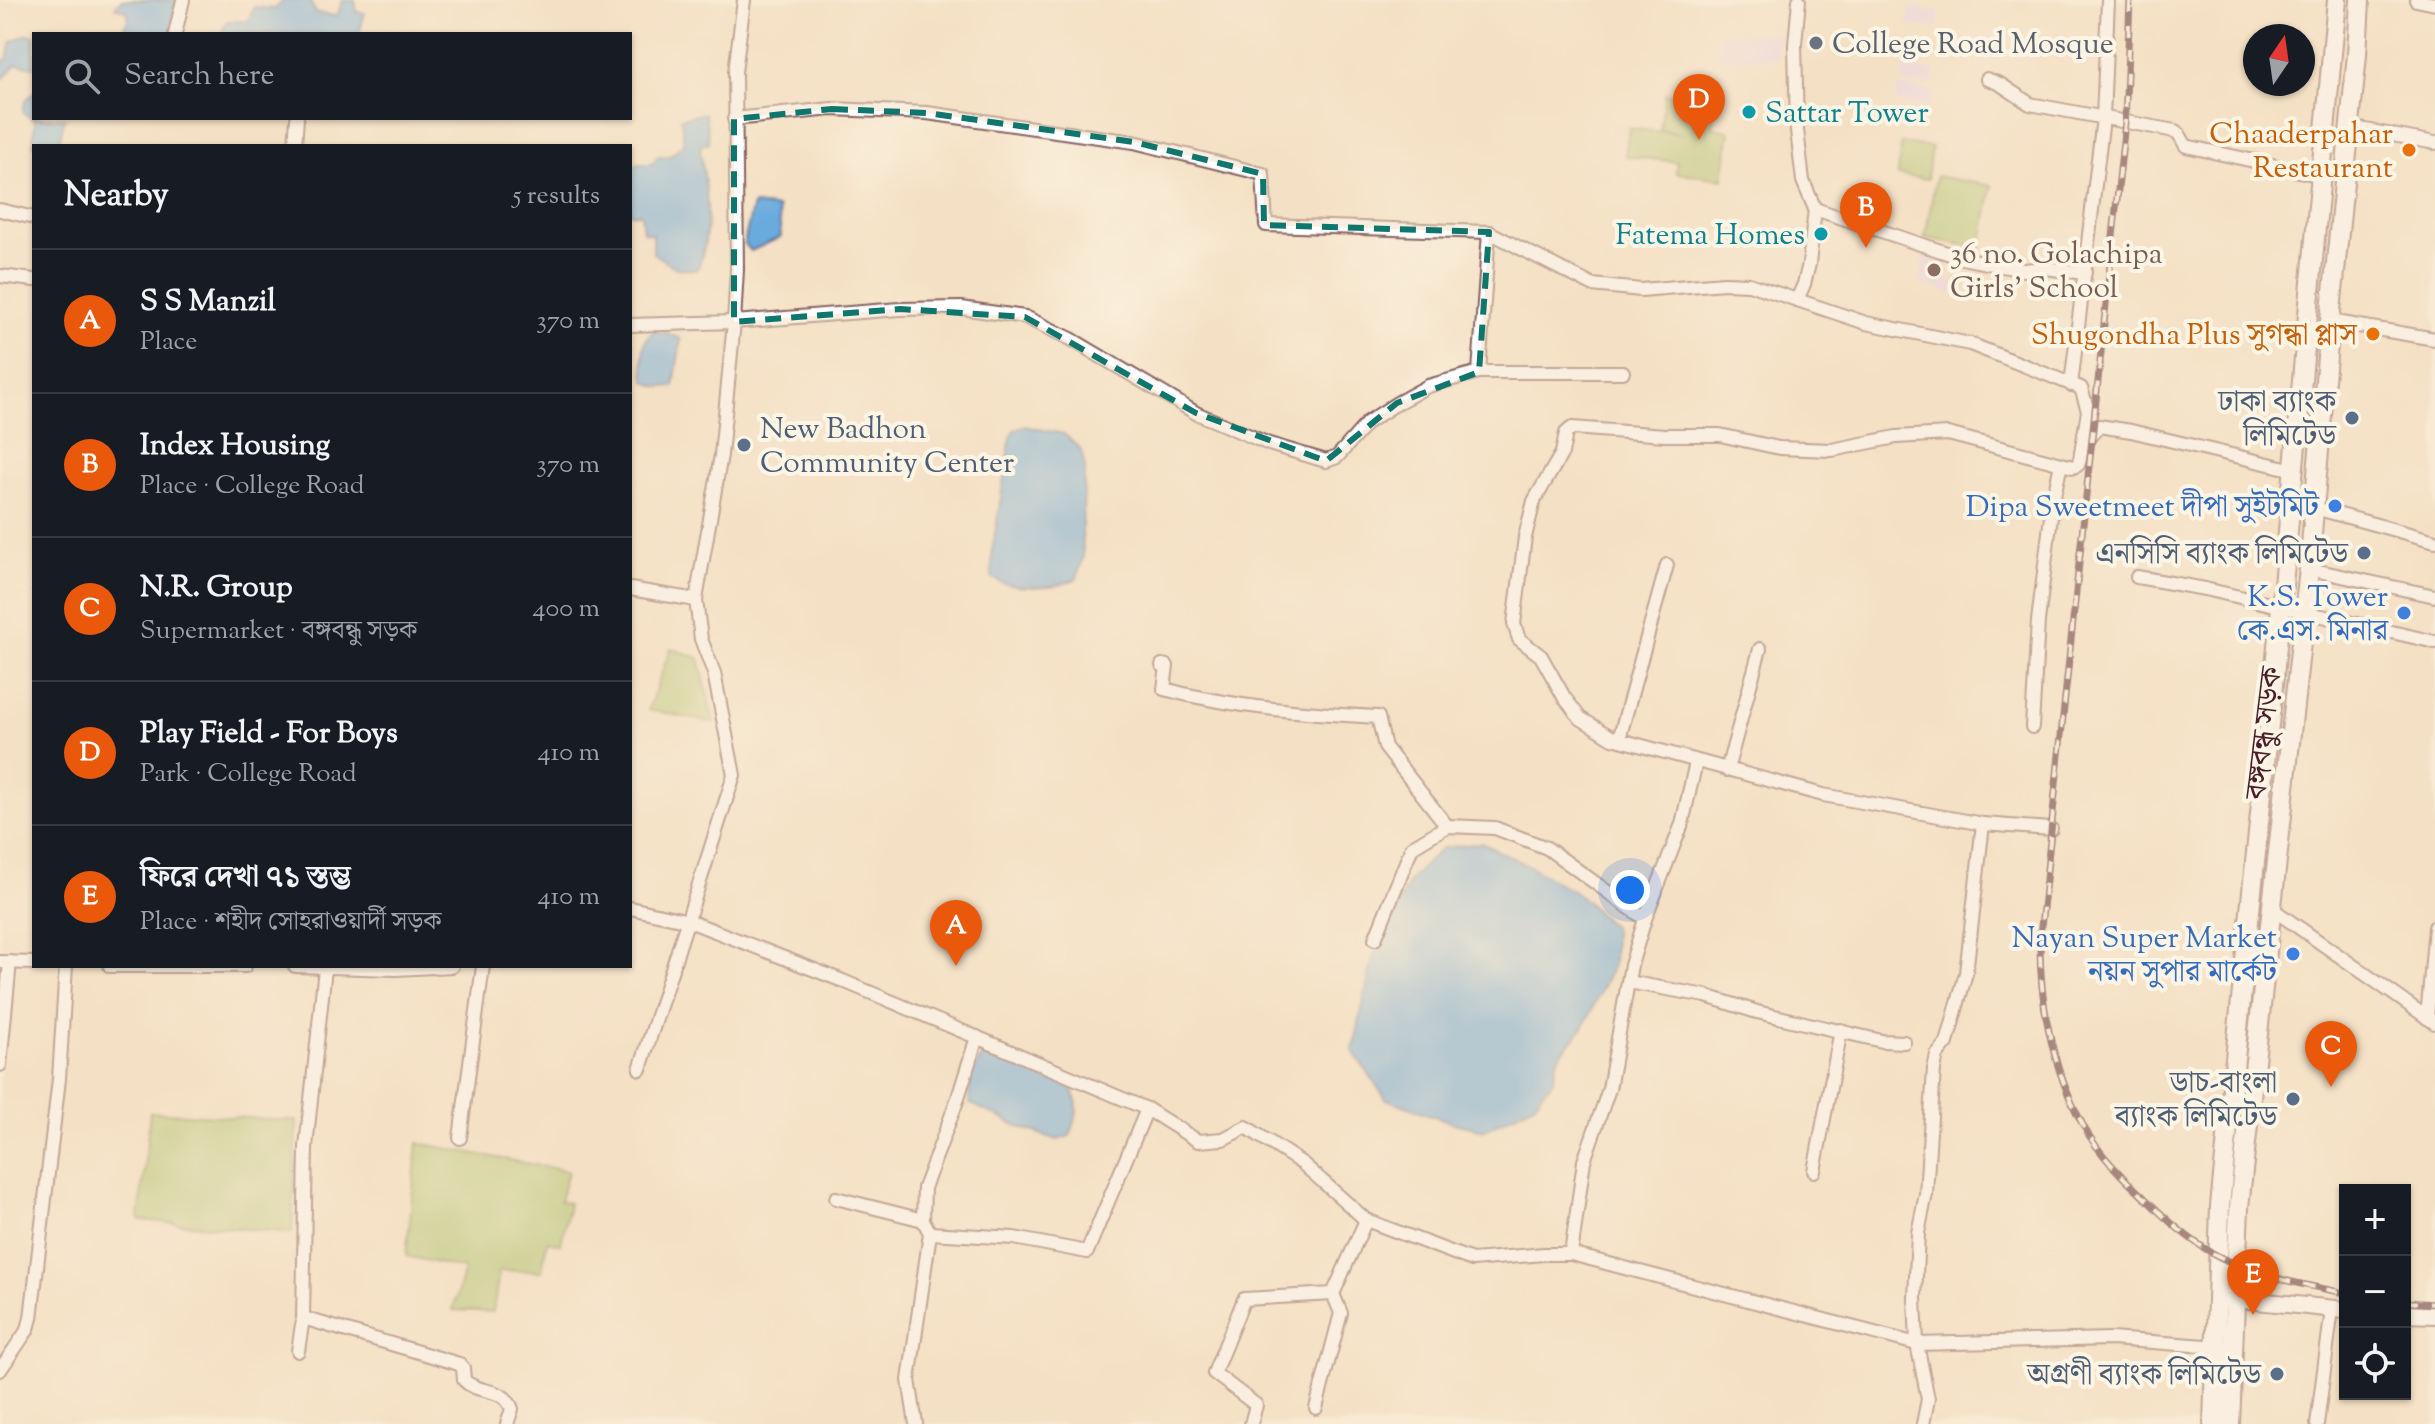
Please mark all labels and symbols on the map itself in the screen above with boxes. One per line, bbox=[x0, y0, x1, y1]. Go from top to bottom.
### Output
place label: College Road Mosque bbox=[1832, 24, 2114, 67]
north arrow bbox=[2243, 24, 2315, 96]
marker: College Road Mosque bbox=[1807, 34, 1825, 52]
pin: D bbox=[1673, 74, 1725, 140]
place label: Sattar Tower bbox=[1765, 93, 1929, 136]
marker: Sattar Tower bbox=[1740, 103, 1758, 121]
place label: Chaaderpahar Restaurant bbox=[2209, 114, 2393, 191]
marker: Chaaderpahar Restaurant bbox=[2400, 141, 2418, 159]
pin: B bbox=[1840, 182, 1892, 248]
place label: Fatema Homes bbox=[1616, 215, 1805, 258]
marker: Fatema Homes bbox=[1812, 225, 1830, 243]
place label: 36 no. Golachipa Girls' School bbox=[1950, 234, 2163, 311]
marker: 36 no. Golachipa Girls' School bbox=[1925, 261, 1943, 279]
place label: Shugondha Plus সুগন্ধা প্লাস bbox=[2031, 315, 2359, 358]
marker: Shugondha Plus সুগন্ধা প্লাস bbox=[2364, 325, 2382, 343]
place label: ঢাকা ব্যাংক লিমিটেড bbox=[2217, 382, 2337, 459]
place label: New Badhon Community Center bbox=[760, 409, 1014, 486]
marker: ঢাকা ব্যাংক লিমিটেড bbox=[2343, 409, 2361, 427]
marker: New Badhon Community Center bbox=[735, 436, 753, 454]
place label: Dipa Sweetmeet দীপা সুইটমিট bbox=[1966, 487, 2320, 530]
marker: Dipa Sweetmeet দীপা সুইটমিট bbox=[2326, 497, 2344, 515]
place label: এনসিসি ব্যাংক লিমিটেড bbox=[2095, 534, 2349, 577]
marker: এনসিসি ব্যাংক লিমিটেড bbox=[2355, 544, 2373, 562]
place label: K.S. Tower কে.এস. মিনার bbox=[2236, 577, 2390, 654]
marker: K.S. Tower কে.এস. মিনার bbox=[2395, 604, 2413, 622]
street label: বঙ্গবন্ধু সড়ক bbox=[2236, 664, 2295, 803]
your location bbox=[1610, 870, 1650, 910]
pin: A bbox=[930, 900, 982, 966]
place label: Nayan Super Market নয়ন সুপার মার্কেট bbox=[2012, 918, 2278, 995]
marker: Nayan Super Market নয়ন সুপার মার্কেট bbox=[2284, 945, 2302, 963]
pin: C bbox=[2305, 1021, 2357, 1087]
place label: ডাচ-বাংলা ব্যাংক লিমিটেড bbox=[2114, 1063, 2278, 1140]
marker: ডাচ-বাংলা ব্যাংক লিমিটেড bbox=[2284, 1090, 2302, 1108]
pin: E bbox=[2227, 1249, 2279, 1315]
place label: অগ্রণী ব্যাংক লিমিটেড bbox=[2026, 1355, 2262, 1398]
marker: অগ্রণী ব্যাংক লিমিটেড bbox=[2268, 1365, 2286, 1383]

